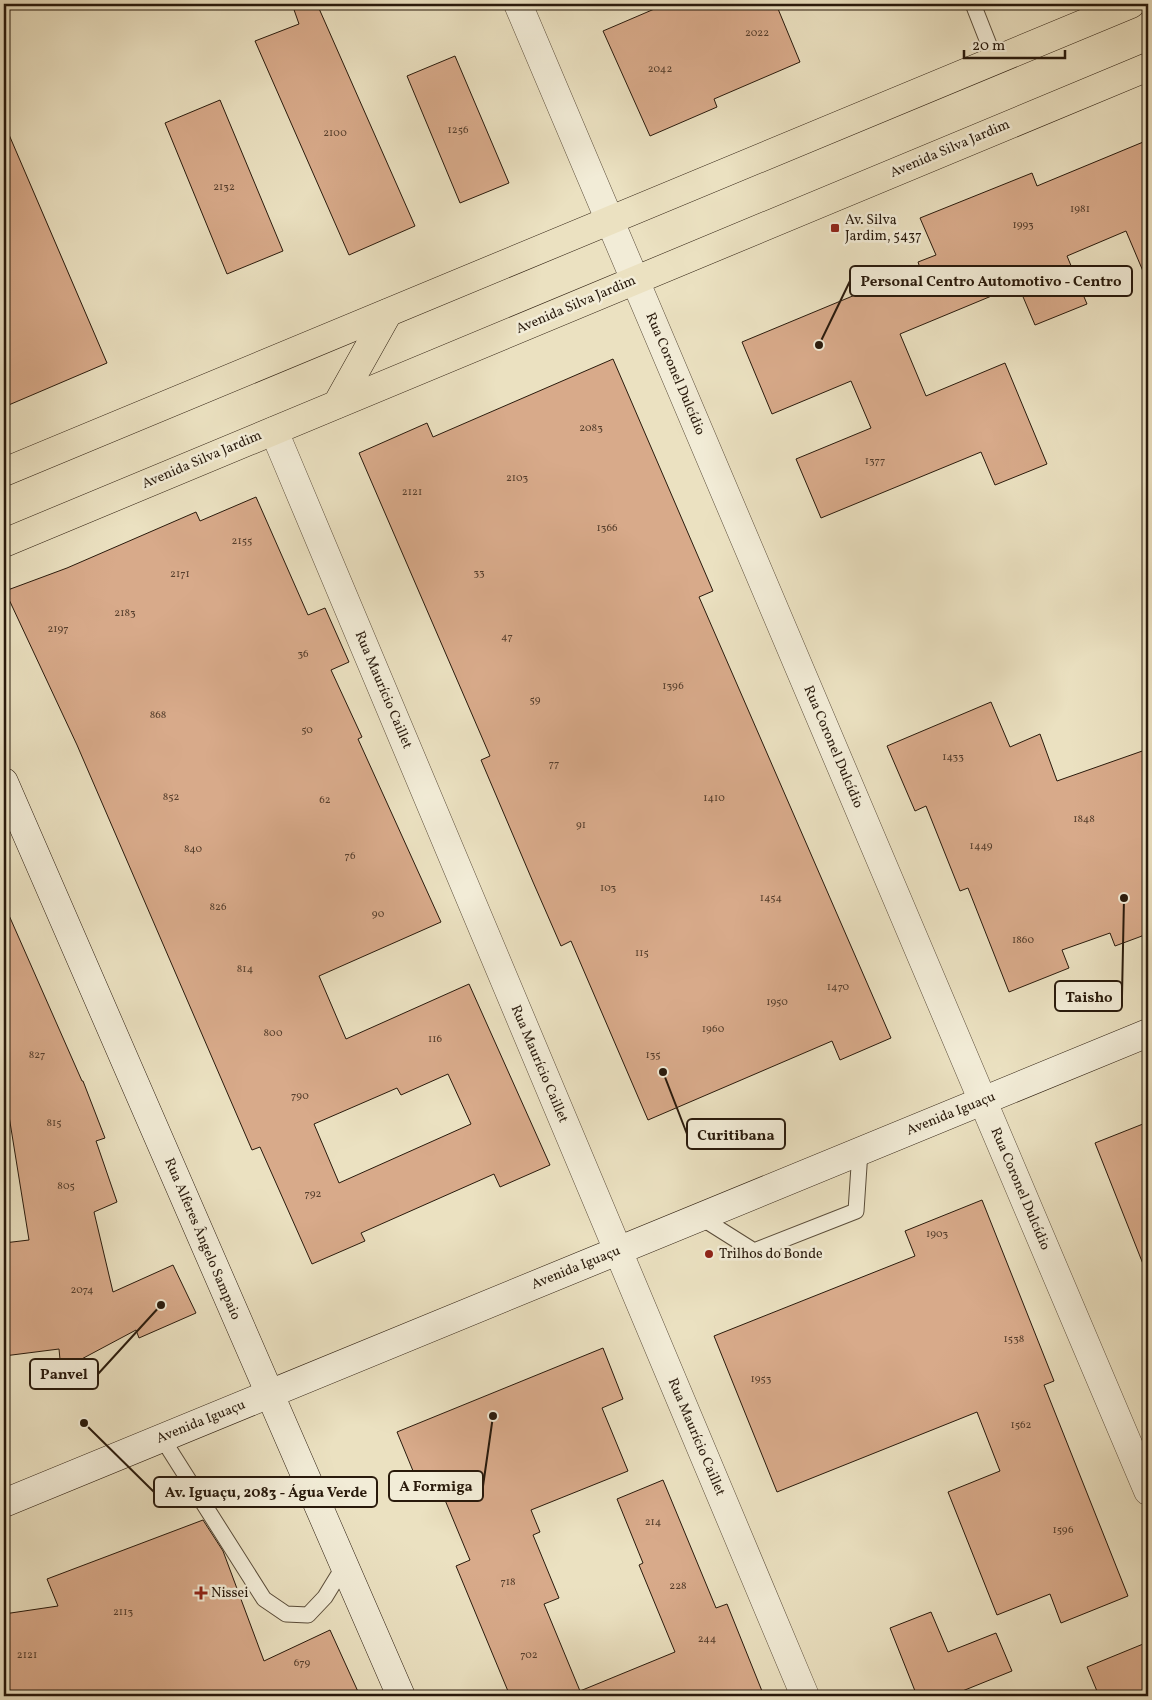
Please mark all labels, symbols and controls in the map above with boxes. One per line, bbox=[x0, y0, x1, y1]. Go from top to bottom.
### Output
house number: 2022 bbox=[745, 26, 769, 41]
scale bar bbox=[964, 28, 1066, 60]
text: 20 m bbox=[972, 36, 1005, 57]
house number: 2042 bbox=[648, 62, 672, 77]
street label: Avenida Silva Jardim bbox=[887, 115, 1013, 183]
house number: 1256 bbox=[447, 123, 469, 138]
house number: 2100 bbox=[323, 126, 347, 141]
house number: 2132 bbox=[213, 180, 235, 195]
house number: 1981 bbox=[1070, 202, 1090, 217]
place label: Av. Silva Jardim, 5437 bbox=[845, 211, 922, 246]
house number: 1993 bbox=[1012, 218, 1034, 233]
marker: Av. Silva Jardim, 5437 bbox=[829, 222, 841, 234]
callout: Personal Centro Automotivo - Centro bbox=[850, 266, 1132, 296]
street label: Avenida Silva Jardim bbox=[513, 271, 639, 339]
text: Personal Centro Automotivo - Centro bbox=[860, 272, 1122, 293]
street label: Rua Coronel Dulcídio bbox=[641, 310, 709, 438]
house number: 2083 bbox=[579, 421, 603, 436]
street label: Avenida Silva Jardim bbox=[139, 426, 265, 494]
house number: 1377 bbox=[865, 454, 885, 469]
house number: 2103 bbox=[506, 471, 528, 486]
house number: 2121 bbox=[402, 485, 422, 500]
house number: 1366 bbox=[596, 521, 618, 536]
house number: 2155 bbox=[232, 534, 252, 549]
house number: 33 bbox=[473, 566, 485, 581]
house number: 2171 bbox=[170, 567, 190, 582]
house number: 2183 bbox=[114, 606, 136, 621]
house number: 2197 bbox=[47, 622, 69, 637]
street label: Rua Maurício Caillet bbox=[350, 628, 416, 752]
house number: 47 bbox=[501, 630, 513, 645]
house number: 36 bbox=[297, 647, 309, 662]
house number: 1396 bbox=[662, 679, 684, 694]
street label: Rua Coronel Dulcídio bbox=[799, 683, 867, 811]
house number: 59 bbox=[530, 693, 541, 708]
house number: 868 bbox=[150, 708, 167, 723]
house number: 50 bbox=[301, 723, 313, 738]
house number: 1433 bbox=[942, 750, 964, 765]
house number: 77 bbox=[549, 757, 559, 772]
house number: 852 bbox=[163, 790, 179, 805]
house number: 1410 bbox=[703, 791, 725, 806]
house number: 62 bbox=[319, 793, 331, 808]
house number: 1848 bbox=[1073, 812, 1095, 827]
house number: 91 bbox=[576, 818, 586, 833]
house number: 1449 bbox=[970, 839, 993, 854]
house number: 840 bbox=[184, 842, 202, 857]
house number: 76 bbox=[345, 849, 356, 864]
house number: 103 bbox=[600, 881, 616, 896]
house number: 1454 bbox=[760, 891, 783, 906]
house number: 826 bbox=[209, 900, 227, 915]
house number: 90 bbox=[372, 907, 385, 922]
house number: 1860 bbox=[1012, 933, 1034, 948]
house number: 115 bbox=[635, 946, 649, 961]
house number: 814 bbox=[237, 962, 254, 977]
house number: 1470 bbox=[827, 980, 850, 995]
callout: Taisho bbox=[1055, 981, 1122, 1011]
text: Taisho bbox=[1065, 988, 1113, 1009]
house number: 1950 bbox=[766, 995, 788, 1010]
street label: Rua Maurício Caillet bbox=[506, 1002, 572, 1126]
house number: 1960 bbox=[702, 1022, 725, 1037]
house number: 800 bbox=[263, 1026, 283, 1041]
house number: 116 bbox=[428, 1032, 442, 1047]
house number: 827 bbox=[29, 1048, 45, 1063]
house number: 135 bbox=[645, 1048, 661, 1063]
street label: Avenida Iguaçu bbox=[904, 1087, 998, 1140]
house number: 790 bbox=[291, 1089, 309, 1104]
house number: 815 bbox=[46, 1116, 62, 1131]
callout: Curitibana bbox=[687, 1119, 785, 1149]
street label: Rua Coronel Dulcídio bbox=[986, 1125, 1054, 1253]
text: Curitibana bbox=[697, 1126, 775, 1147]
street label: Rua Alferes Ângelo Sampaio bbox=[159, 1155, 245, 1323]
house number: 805 bbox=[57, 1179, 75, 1194]
house number: 792 bbox=[305, 1187, 322, 1202]
house number: 1903 bbox=[926, 1227, 948, 1242]
street label: Avenida Iguaçu bbox=[529, 1241, 623, 1294]
place label: Trilhos do Bonde bbox=[719, 1245, 823, 1264]
marker: Trilhos do Bonde bbox=[703, 1248, 715, 1260]
house number: 2074 bbox=[70, 1283, 94, 1298]
house number: 1538 bbox=[1004, 1332, 1025, 1347]
callout: Panvel bbox=[30, 1359, 98, 1389]
text: Panvel bbox=[40, 1365, 88, 1386]
house number: 1953 bbox=[751, 1372, 772, 1387]
street label: Rua Maurício Caillet bbox=[663, 1375, 729, 1499]
street label: Avenida Iguaçu bbox=[154, 1395, 248, 1448]
house number: 1562 bbox=[1010, 1418, 1032, 1433]
callout: A Formiga bbox=[389, 1471, 483, 1501]
callout: Av. Iguaçu, 2083 - Água Verde bbox=[154, 1477, 377, 1507]
text: A Formiga bbox=[399, 1477, 473, 1498]
text: Av. Iguaçu, 2083 - Água Verde bbox=[165, 1483, 368, 1504]
house number: 214 bbox=[645, 1515, 662, 1530]
house number: 1596 bbox=[1052, 1523, 1074, 1538]
house number: 718 bbox=[500, 1575, 516, 1590]
house number: 228 bbox=[669, 1579, 687, 1594]
place label: Nissei bbox=[211, 1584, 248, 1603]
marker: Nissei bbox=[195, 1587, 207, 1599]
house number: 2113 bbox=[113, 1605, 133, 1620]
house number: 244 bbox=[698, 1632, 717, 1647]
house number: 2121 bbox=[17, 1648, 37, 1663]
house number: 702 bbox=[520, 1648, 538, 1663]
house number: 679 bbox=[294, 1656, 311, 1671]

